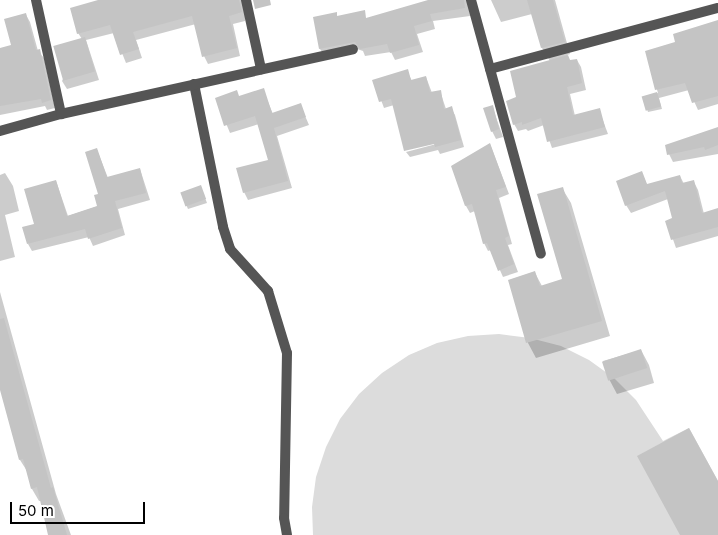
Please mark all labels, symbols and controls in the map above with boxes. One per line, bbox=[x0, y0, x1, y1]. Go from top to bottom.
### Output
scale bar bbox=[12, 492, 148, 524]
text: 50 m bbox=[18, 501, 54, 520]

